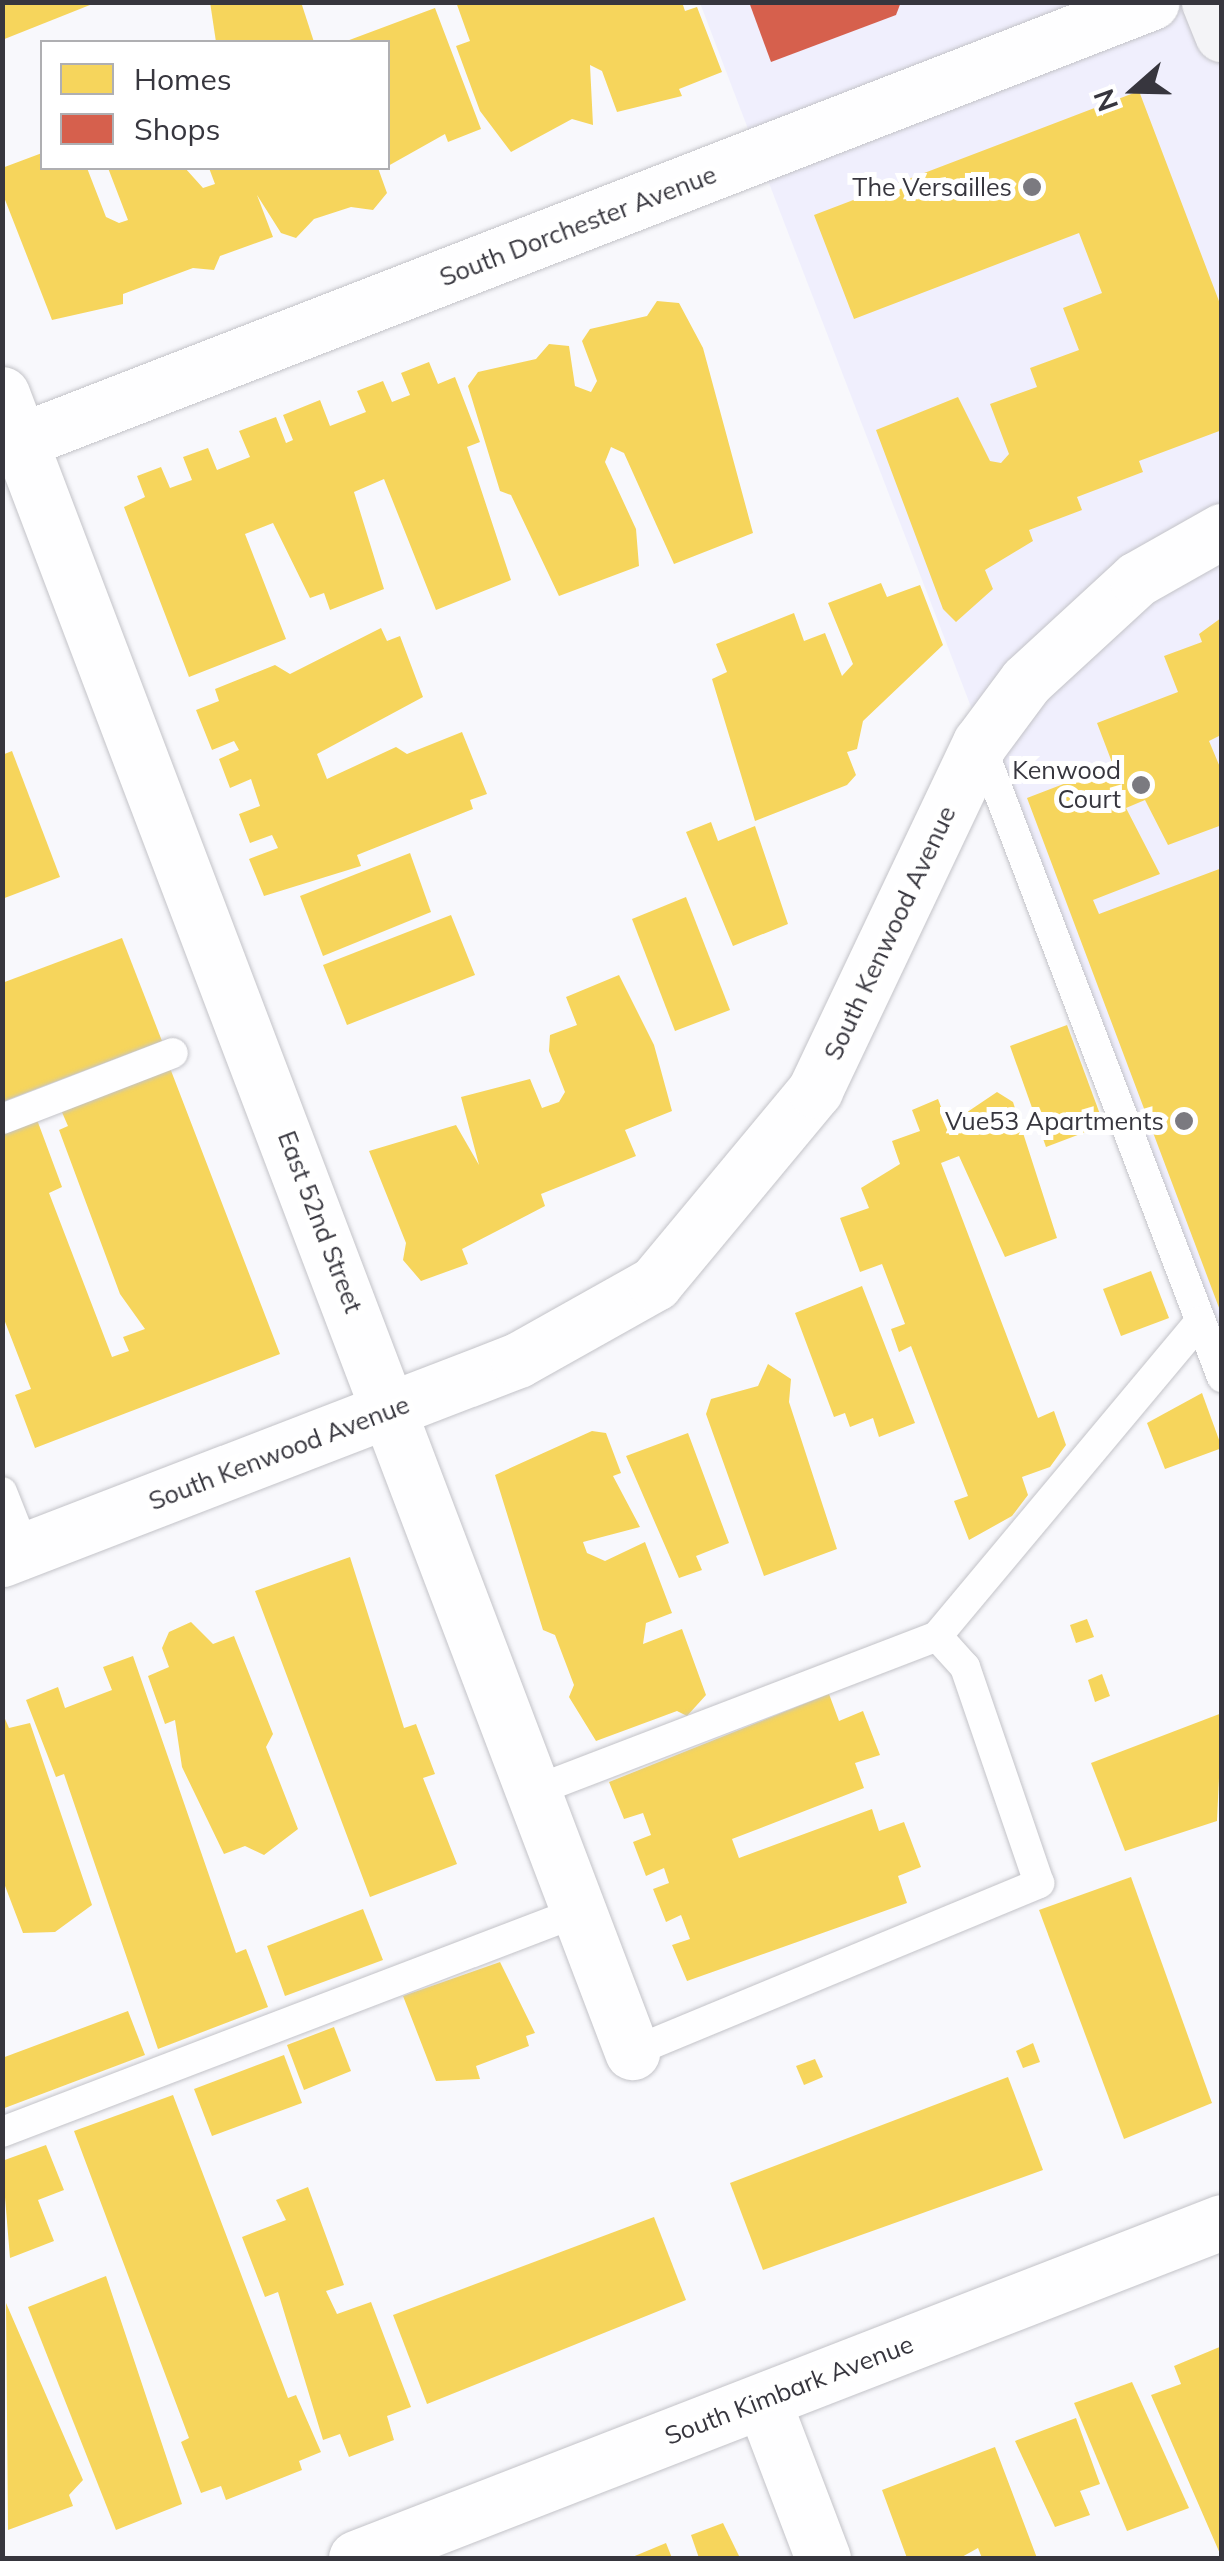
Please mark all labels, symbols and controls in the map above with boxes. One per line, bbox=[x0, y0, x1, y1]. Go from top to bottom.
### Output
legend bbox=[40, 40, 390, 170]
north arrow bbox=[1084, 40, 1184, 140]
text: Homes bbox=[134, 60, 232, 98]
text: N bbox=[1085, 85, 1125, 116]
text: Shops bbox=[134, 110, 220, 148]
street label: South Dorchester Avenue bbox=[435, 159, 721, 293]
place label: The Versailles bbox=[852, 172, 1012, 202]
marker: The Versailles bbox=[1021, 176, 1043, 198]
place label: Kenwood Court bbox=[1012, 756, 1121, 815]
marker: Kenwood Court bbox=[1130, 774, 1152, 796]
street label: South Kenwood Avenue bbox=[818, 801, 962, 1065]
place label: Vue53 Apartments bbox=[945, 1106, 1164, 1136]
marker: Vue53 Apartments bbox=[1173, 1110, 1195, 1132]
street label: East 52nd Street bbox=[272, 1127, 368, 1317]
street label: South Kenwood Avenue bbox=[145, 1389, 413, 1517]
street label: South Kimbark Avenue bbox=[661, 2329, 917, 2451]

